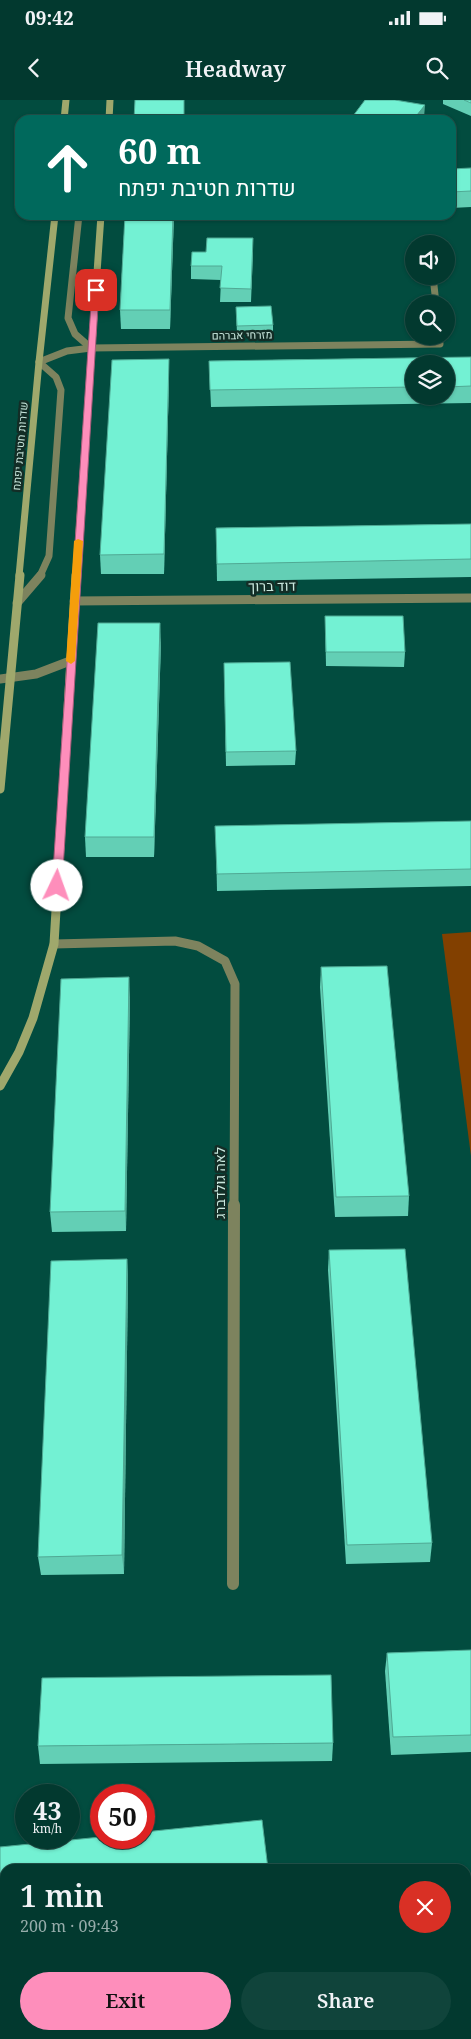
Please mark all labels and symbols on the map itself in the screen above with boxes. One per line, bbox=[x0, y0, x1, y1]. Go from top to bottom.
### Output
pin bbox=[75, 269, 117, 311]
street label: מזרחי אברהם bbox=[211, 326, 273, 343]
street label: שדרות חטיבת יפתח bbox=[8, 401, 31, 491]
street label: דוד ברוך bbox=[248, 576, 296, 595]
position arrow bbox=[30, 859, 82, 911]
street label: לאה גולדברג bbox=[210, 1147, 229, 1219]
speed limit sign: 50 bbox=[90, 1784, 155, 1849]

